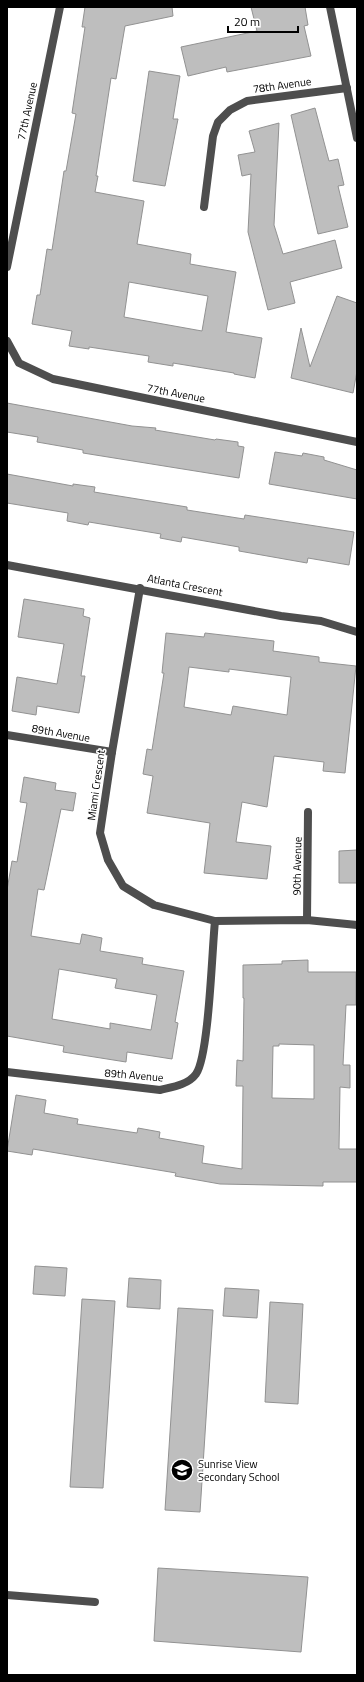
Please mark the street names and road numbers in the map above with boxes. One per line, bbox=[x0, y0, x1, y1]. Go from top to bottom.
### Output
street label: 78th Avenue bbox=[252, 73, 313, 97]
street label: 77th Avenue bbox=[13, 80, 41, 141]
street label: 77th Avenue bbox=[146, 380, 207, 407]
street label: Atlanta Crescent bbox=[146, 570, 224, 600]
street label: 89th Avenue bbox=[31, 720, 92, 746]
street label: Miami Crescent bbox=[83, 748, 109, 822]
street label: 90th Avenue bbox=[288, 836, 306, 896]
street label: 89th Avenue bbox=[104, 1064, 164, 1086]

